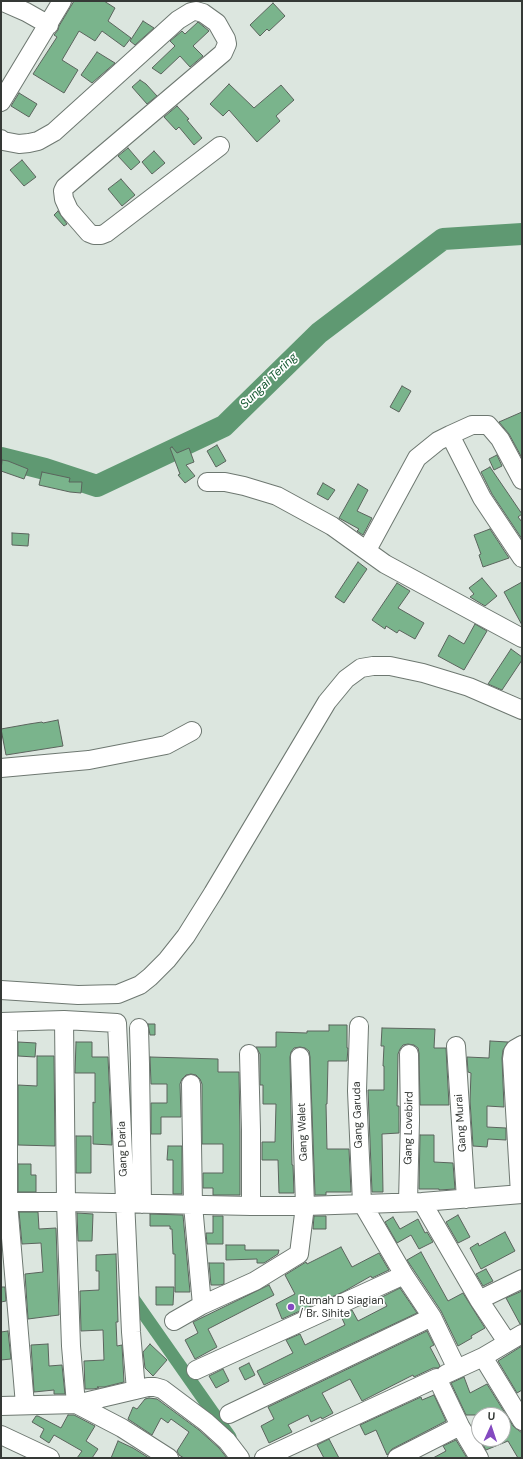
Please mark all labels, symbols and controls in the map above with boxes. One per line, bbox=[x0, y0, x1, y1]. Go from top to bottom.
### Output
water label: Sungai Tering bbox=[237, 350, 301, 412]
street label: Gang Garuda bbox=[350, 1081, 366, 1149]
street label: Gang Lovebird bbox=[402, 1091, 416, 1165]
street label: Gang Murai bbox=[452, 1094, 470, 1152]
street label: Gang Walet bbox=[295, 1102, 311, 1162]
street label: Gang Daria bbox=[115, 1121, 131, 1177]
place label: Rumah D Siagian / Br. Sihite bbox=[299, 1294, 383, 1320]
marker: Rumah D Siagian / Br. Sihite bbox=[286, 1302, 296, 1312]
north arrow bbox=[471, 1407, 511, 1447]
text: U bbox=[487, 1409, 496, 1423]

